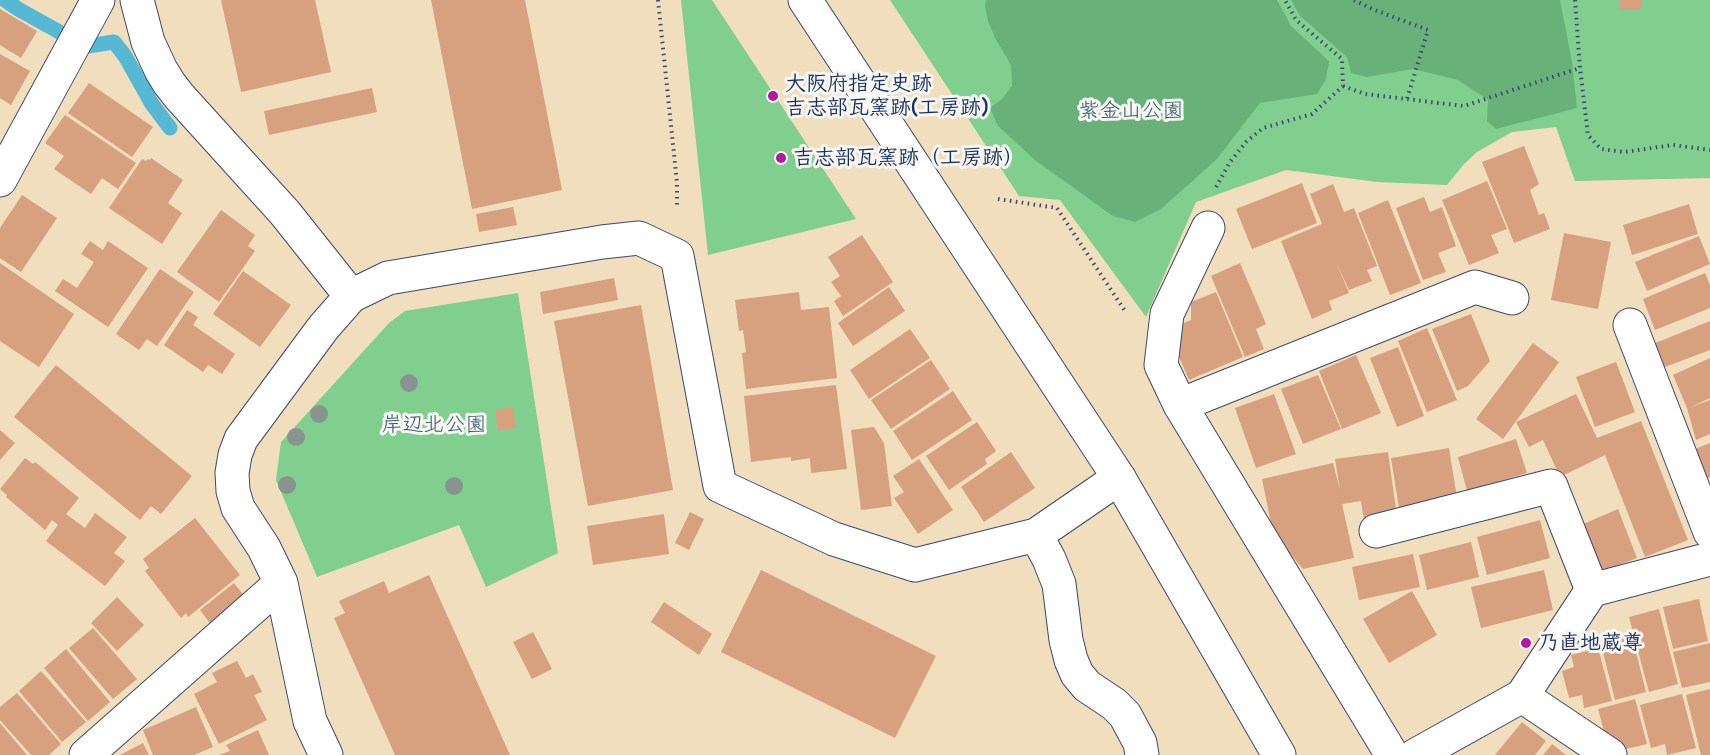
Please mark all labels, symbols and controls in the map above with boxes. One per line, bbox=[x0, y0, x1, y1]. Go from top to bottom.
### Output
place label: 大阪府指定史跡 吉志部瓦窯跡(工房跡) bbox=[785, 71, 989, 121]
marker: 大阪府指定史跡 吉志部瓦窯跡(工房跡) bbox=[766, 89, 780, 103]
park label: 紫金山公園 bbox=[1079, 98, 1183, 124]
place label: 吉志部瓦窯跡（工房跡） bbox=[793, 145, 1024, 171]
marker: 吉志部瓦窯跡（工房跡） bbox=[774, 151, 788, 165]
park label: 岸辺北公園 bbox=[382, 412, 486, 438]
place label: 乃直地蔵尊 bbox=[1538, 630, 1643, 656]
marker: 乃直地蔵尊 bbox=[1519, 636, 1533, 650]

